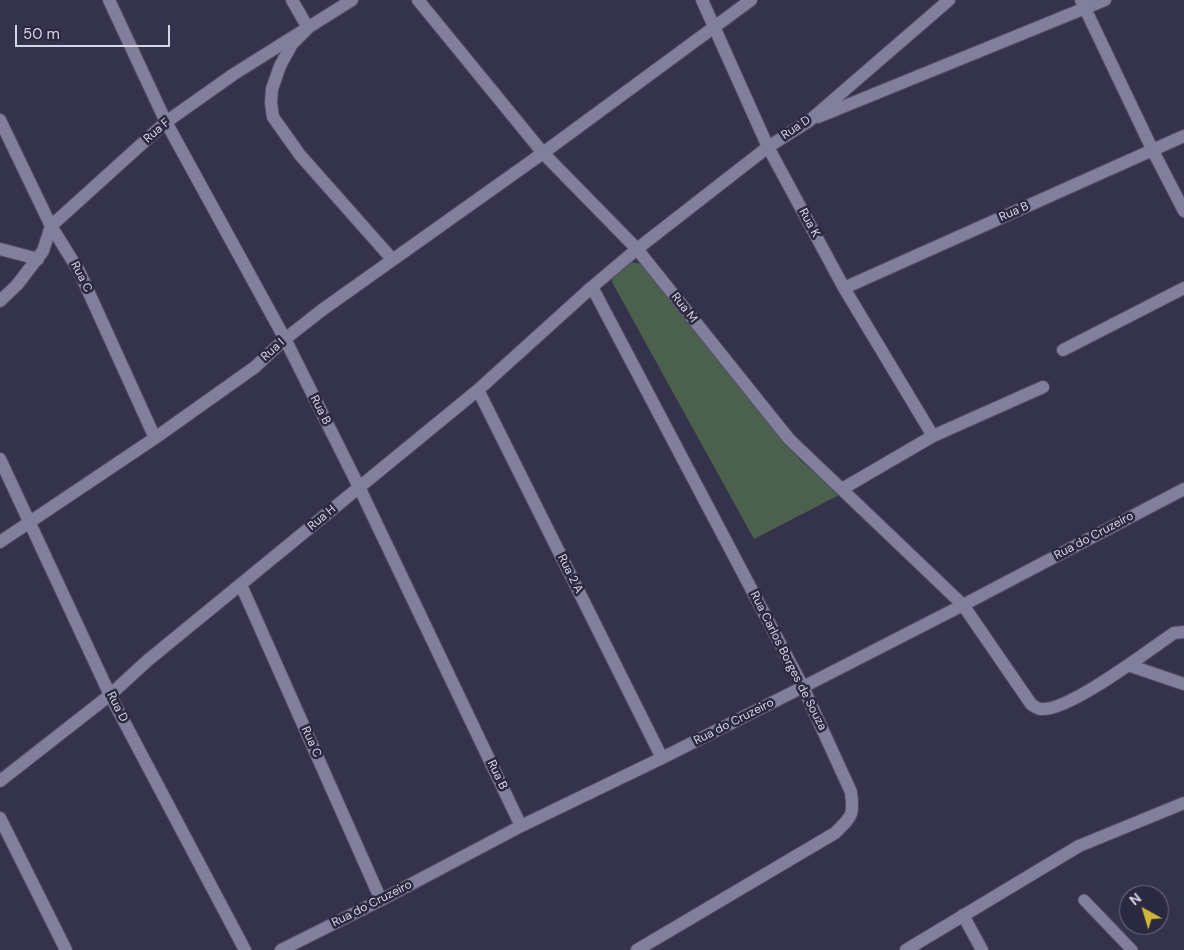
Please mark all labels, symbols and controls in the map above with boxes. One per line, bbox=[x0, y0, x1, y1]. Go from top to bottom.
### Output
scale bar bbox=[18, 15, 172, 47]
text: 50 m bbox=[23, 24, 60, 44]
street label: Rua D bbox=[779, 113, 813, 143]
street label: Rua F bbox=[141, 116, 173, 146]
street label: Rua B bbox=[997, 199, 1031, 225]
street label: Rua K bbox=[795, 206, 823, 240]
street label: Rua C bbox=[67, 259, 95, 295]
street label: Rua M bbox=[668, 290, 700, 326]
street label: Rua I bbox=[258, 336, 288, 364]
street label: Rua B bbox=[307, 393, 333, 427]
street label: Rua H bbox=[305, 502, 339, 534]
street label: Rua do Cruzeiro bbox=[1052, 509, 1136, 563]
street label: Rua 2 A bbox=[554, 552, 586, 596]
street label: Rua Carlos Borges de Souza bbox=[747, 589, 829, 733]
street label: Rua D bbox=[103, 689, 131, 725]
street label: Rua do Cruzeiro bbox=[692, 696, 776, 748]
street label: Rua C bbox=[298, 724, 324, 760]
street label: Rua B bbox=[484, 758, 510, 792]
street label: Rua do Cruzeiro bbox=[330, 878, 414, 930]
north arrow bbox=[1119, 885, 1169, 935]
text: N bbox=[1126, 889, 1145, 909]

